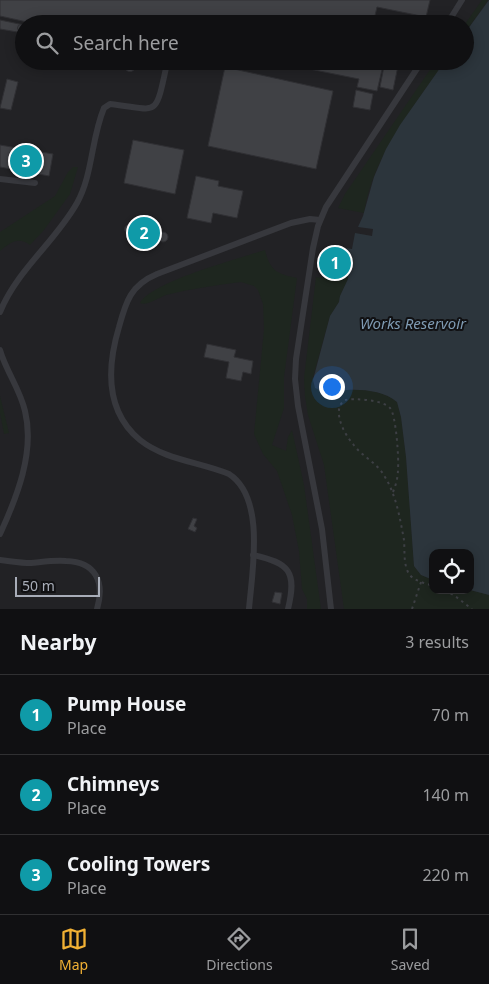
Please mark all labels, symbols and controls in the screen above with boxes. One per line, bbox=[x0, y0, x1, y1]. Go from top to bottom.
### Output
search box bbox=[15, 15, 474, 70]
icon: search bbox=[33, 29, 61, 57]
text: Search here bbox=[73, 30, 179, 56]
pin: 3 bbox=[10, 142, 42, 180]
pin: 2 bbox=[128, 214, 160, 252]
pin: 1 bbox=[319, 244, 351, 282]
water label: Works Reservoir bbox=[360, 313, 467, 333]
your location bbox=[319, 374, 345, 400]
map controls bbox=[429, 549, 474, 594]
button: locate bbox=[429, 549, 474, 594]
scale bar bbox=[15, 574, 100, 597]
text: 50 m bbox=[22, 576, 55, 595]
text: Nearby bbox=[20, 628, 96, 656]
text: 3 results bbox=[405, 631, 469, 653]
text: Pump House bbox=[67, 691, 186, 717]
text: 1 bbox=[31, 704, 41, 726]
text: 70 m bbox=[432, 704, 469, 726]
text: Place bbox=[67, 717, 107, 739]
text: Chimneys bbox=[67, 771, 159, 797]
text: 2 bbox=[31, 784, 41, 806]
text: 140 m bbox=[422, 784, 469, 806]
text: Place bbox=[67, 797, 107, 819]
text: Cooling Towers bbox=[67, 851, 210, 877]
text: 3 bbox=[31, 864, 41, 886]
text: 220 m bbox=[422, 864, 469, 886]
text: Place bbox=[67, 877, 107, 899]
tab: Map bbox=[59, 925, 88, 974]
tab: Directions bbox=[206, 925, 273, 974]
tab: Saved bbox=[391, 925, 430, 974]

